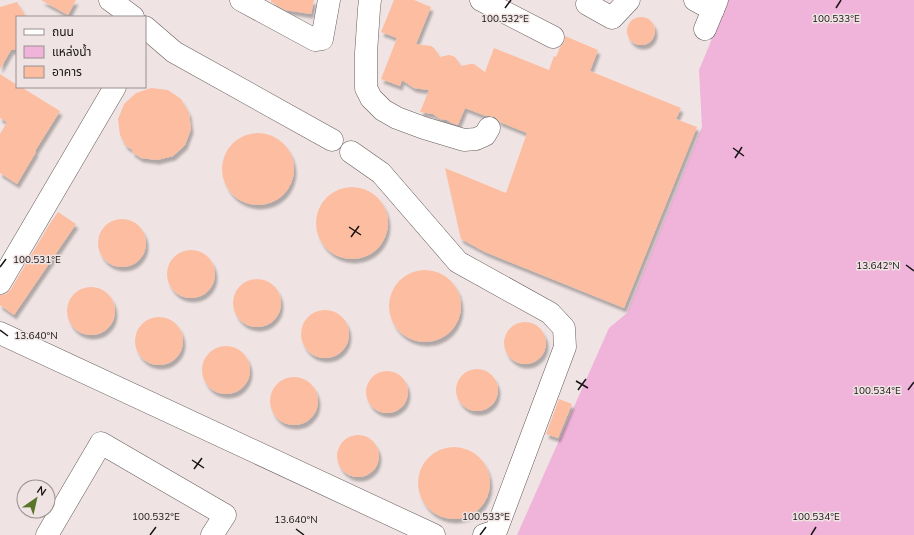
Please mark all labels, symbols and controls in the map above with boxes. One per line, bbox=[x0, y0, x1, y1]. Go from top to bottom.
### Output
text: 100.532°E bbox=[481, 12, 529, 26]
text: 100.533°E bbox=[812, 12, 860, 26]
legend bbox=[16, 16, 146, 88]
text: ถนน bbox=[52, 24, 74, 40]
text: แหล่งน้ำ bbox=[52, 43, 91, 60]
text: อาคาร bbox=[52, 64, 82, 80]
text: 100.531°E bbox=[13, 253, 61, 267]
text: 13.642°N bbox=[856, 259, 900, 273]
text: 13.640°N bbox=[14, 329, 58, 343]
text: 100.534°E bbox=[853, 384, 901, 398]
north arrow bbox=[16, 479, 56, 519]
text: N bbox=[34, 483, 49, 500]
text: 100.532°E bbox=[132, 510, 180, 524]
text: 100.533°E bbox=[462, 510, 510, 524]
text: 100.534°E bbox=[792, 510, 840, 524]
text: 13.640°N bbox=[274, 513, 318, 527]

